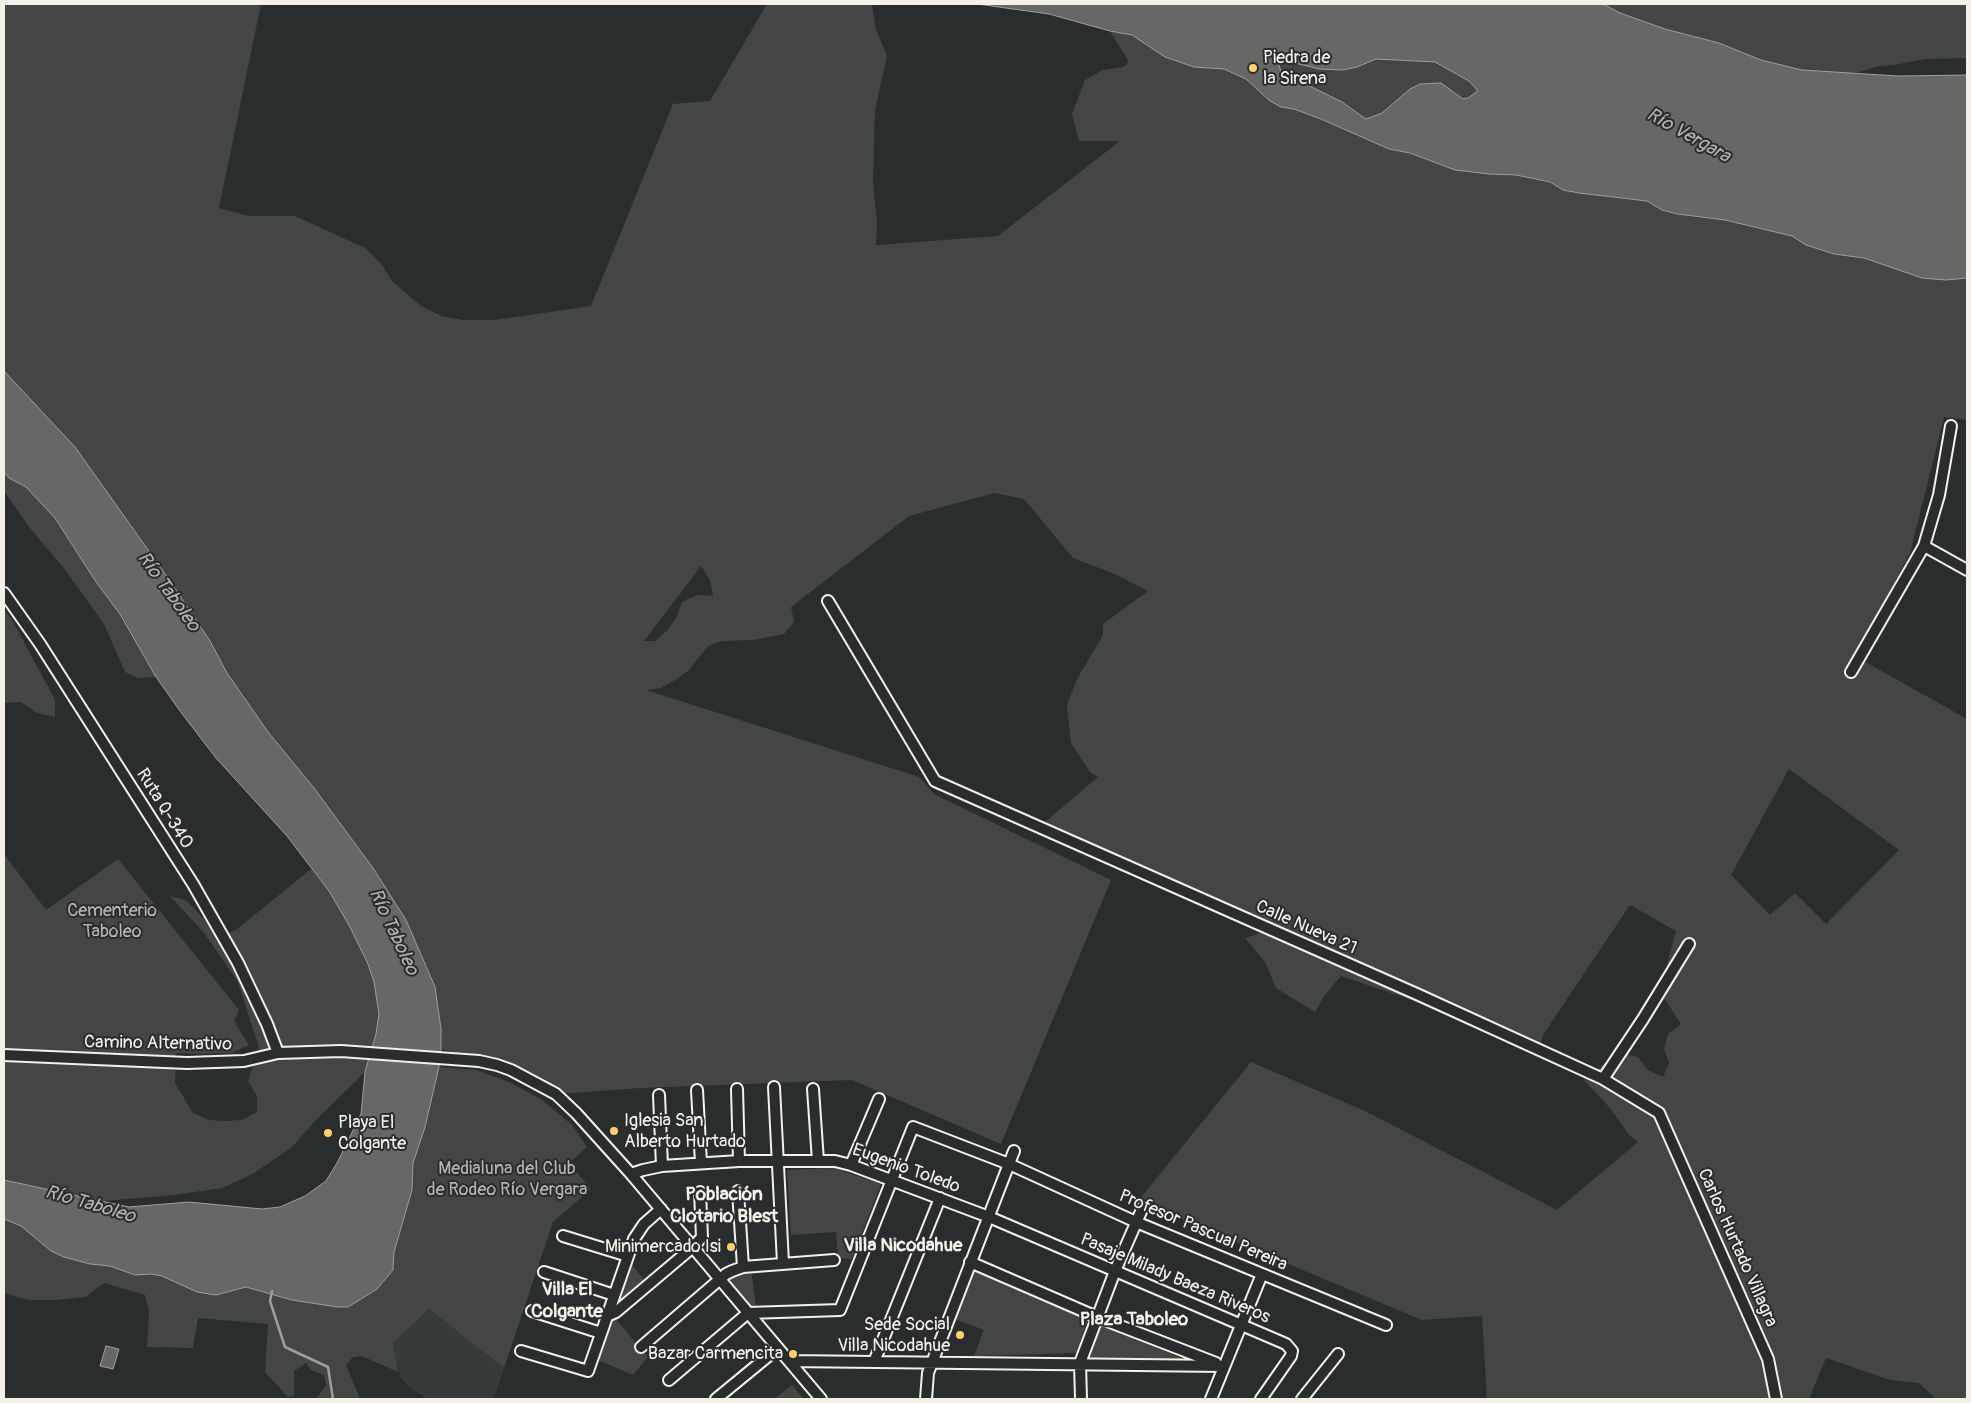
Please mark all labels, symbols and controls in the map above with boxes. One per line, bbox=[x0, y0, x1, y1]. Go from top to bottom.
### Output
place label: Piedra de la Sirena bbox=[1263, 47, 1330, 90]
marker: Piedra de la Sirena bbox=[1247, 62, 1259, 74]
water label: Río Vergara bbox=[1642, 104, 1734, 168]
water label: Río Taboleo bbox=[132, 548, 204, 636]
street label: Ruta Q-340 bbox=[131, 765, 197, 853]
water label: Río Taboleo bbox=[363, 885, 423, 979]
street label: Calle Nueva 21 bbox=[1252, 896, 1360, 960]
park label: Cementerio Taboleo bbox=[67, 900, 157, 942]
street label: Camino Alternativo bbox=[84, 1032, 232, 1056]
place label: Iglesia San Alberto Hurtado bbox=[624, 1110, 746, 1152]
place label: Playa El Colgante bbox=[338, 1112, 406, 1154]
marker: Iglesia San Alberto Hurtado bbox=[608, 1125, 620, 1137]
marker: Playa El Colgante bbox=[322, 1127, 334, 1139]
street label: Eugenio Toledo bbox=[849, 1140, 963, 1198]
park label: Medialuna del Club de Rodeo Río Vergara bbox=[427, 1158, 587, 1200]
street label: Carlos Hurtado Villagra bbox=[1692, 1165, 1782, 1331]
water label: Río Taboleo bbox=[42, 1181, 138, 1229]
district label: Población Clotario Blest bbox=[670, 1184, 778, 1228]
street label: Profesor Pascual Pereira bbox=[1116, 1186, 1290, 1276]
street label: Pasaje Milady Baeza Riveros bbox=[1077, 1229, 1273, 1329]
district label: Villa Nicodahue bbox=[844, 1235, 962, 1257]
place label: Minimercado Isi bbox=[605, 1236, 721, 1258]
marker: Minimercado Isi bbox=[725, 1241, 737, 1253]
district label: Villa El Colgante bbox=[531, 1279, 603, 1323]
district label: Plaza Taboleo bbox=[1080, 1309, 1188, 1331]
place label: Sede Social Villa Nicodahue bbox=[837, 1314, 950, 1356]
marker: Sede Social Villa Nicodahue bbox=[954, 1329, 966, 1341]
place label: Bazar Carmencita bbox=[648, 1343, 783, 1365]
marker: Bazar Carmencita bbox=[787, 1348, 799, 1360]

